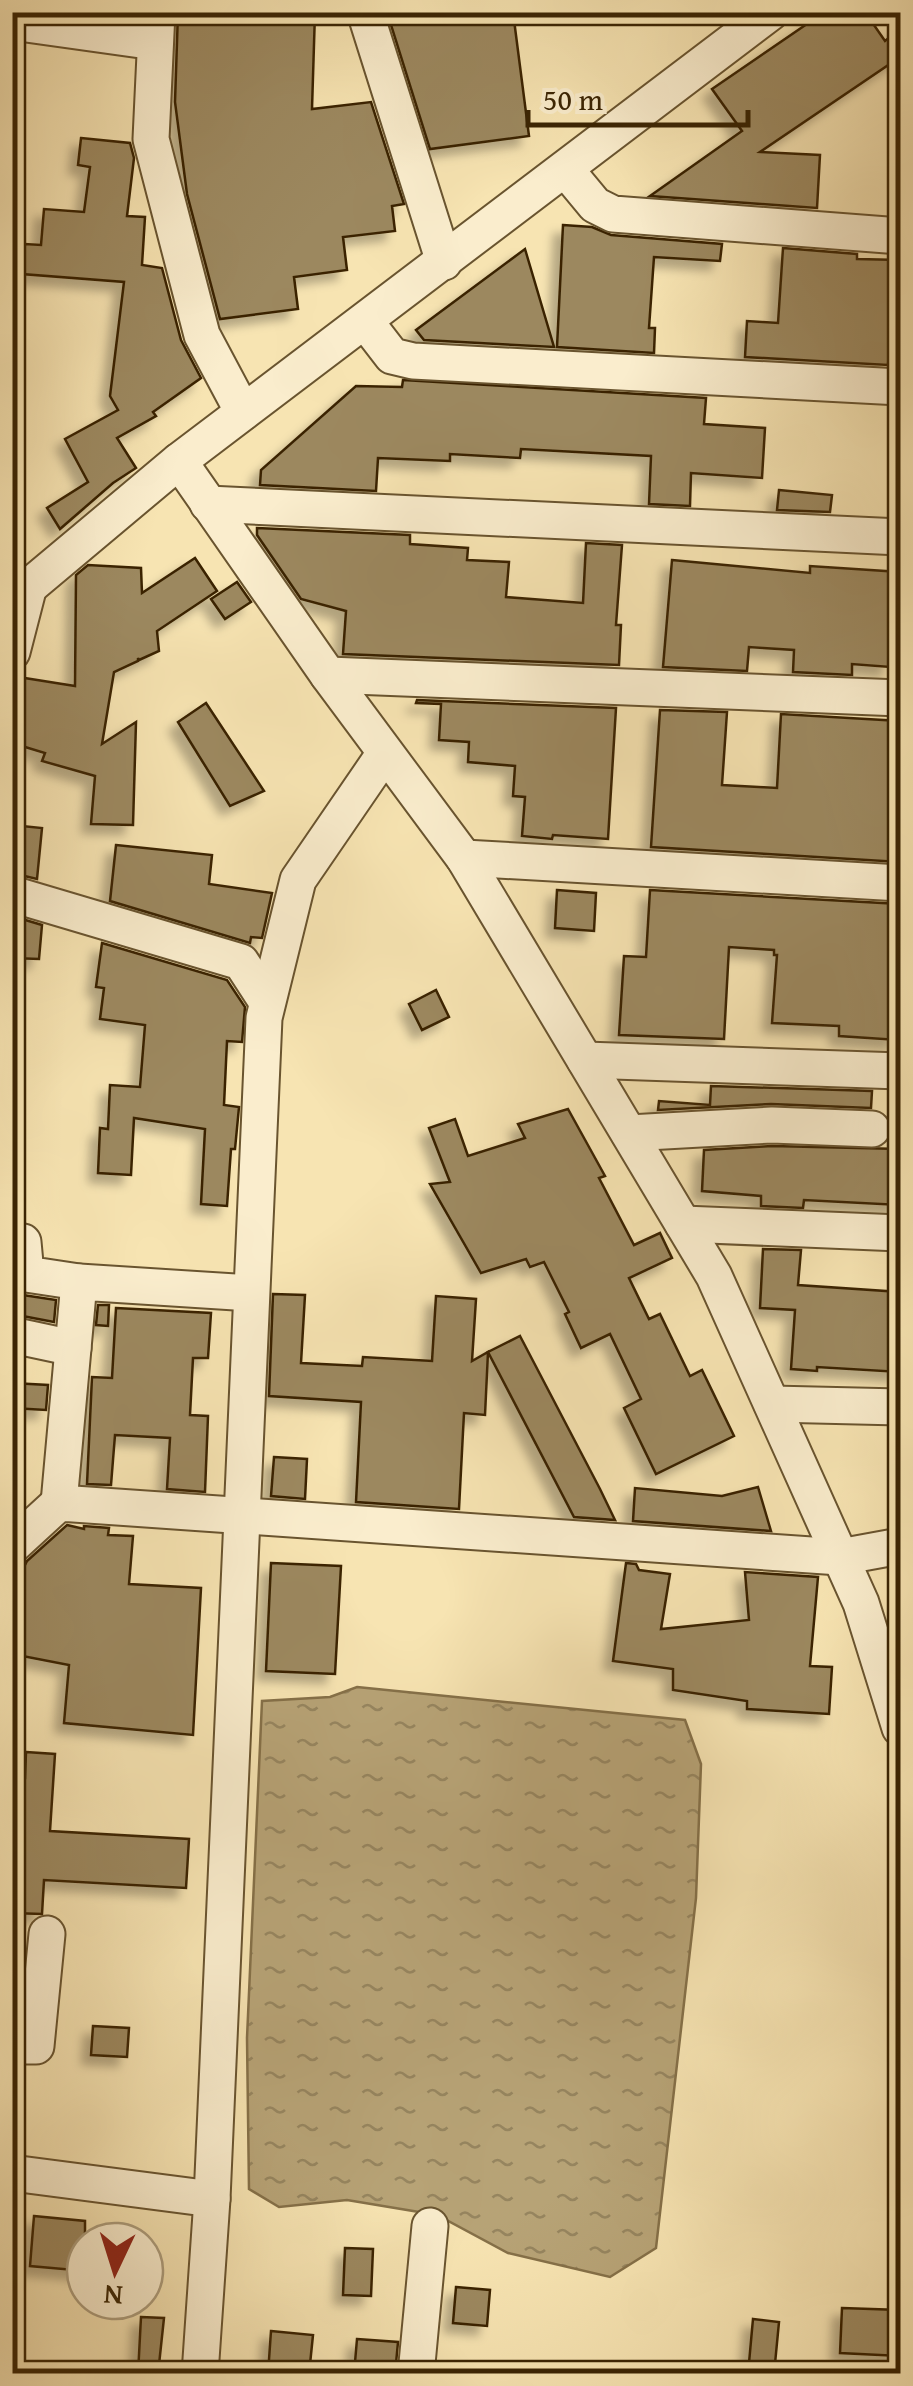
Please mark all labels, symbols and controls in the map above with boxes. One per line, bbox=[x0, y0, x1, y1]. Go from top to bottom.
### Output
scale bar bbox=[528, 65, 748, 127]
text: 50 m bbox=[543, 77, 603, 121]
north arrow bbox=[65, 2221, 165, 2321]
text: N bbox=[102, 2275, 124, 2318]

